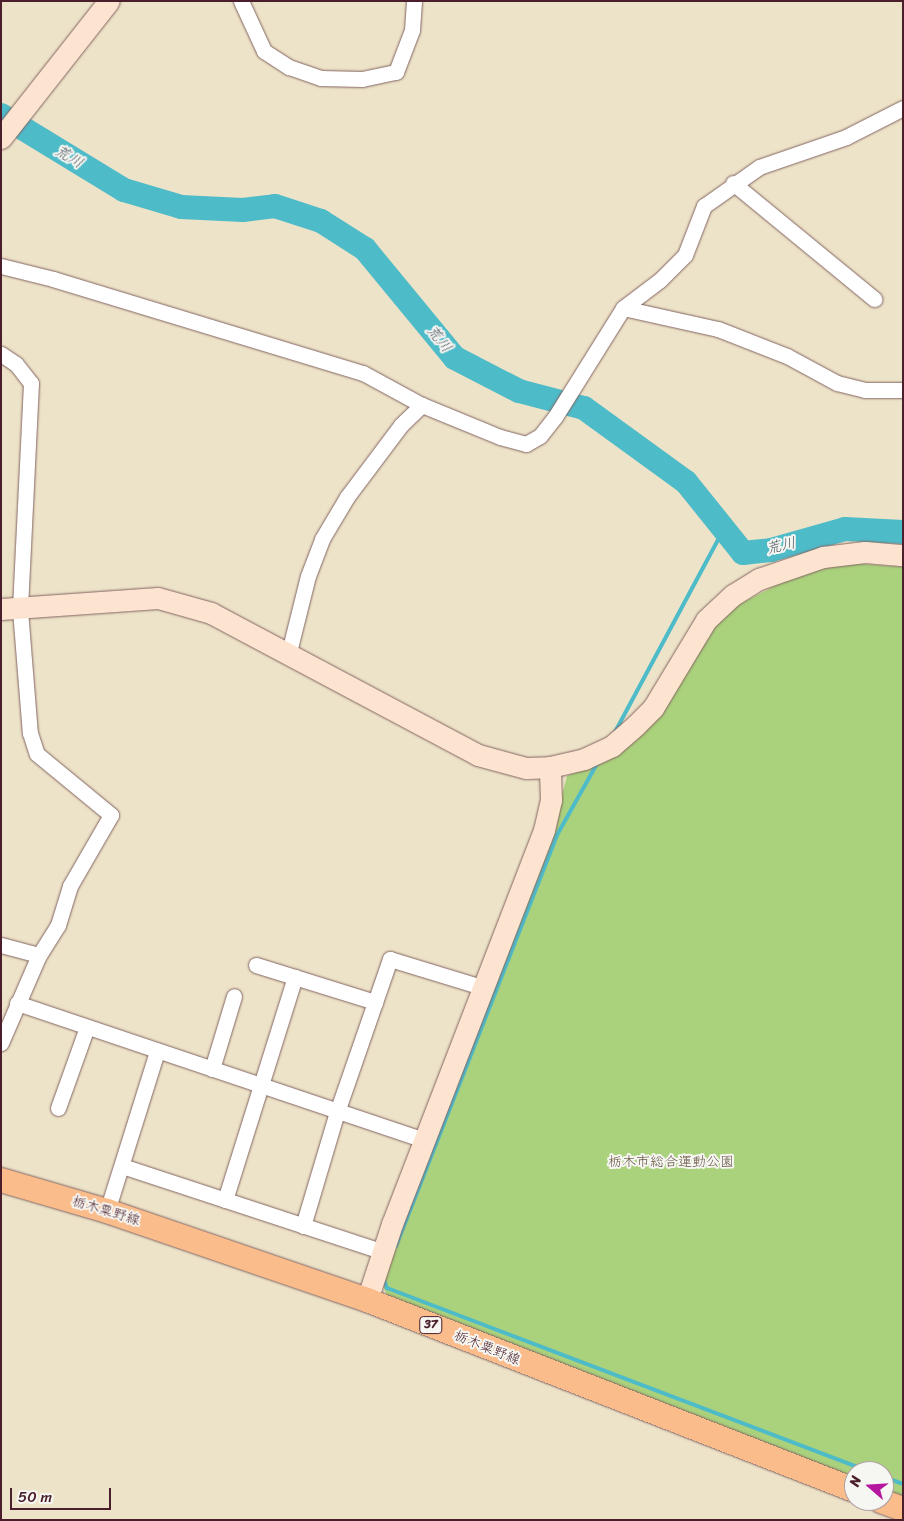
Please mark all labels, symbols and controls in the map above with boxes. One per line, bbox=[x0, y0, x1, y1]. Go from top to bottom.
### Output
water label: 荒川 bbox=[52, 142, 86, 172]
water label: 荒川 bbox=[423, 322, 455, 356]
water label: 荒川 bbox=[764, 534, 798, 558]
park label: 栃木市総合運動公園 bbox=[608, 1154, 734, 1170]
street label: 栃木粟野線 bbox=[70, 1193, 142, 1229]
road number: 37 bbox=[418, 1316, 444, 1334]
street label: 栃木粟野線 bbox=[451, 1327, 523, 1369]
north arrow bbox=[844, 1461, 894, 1511]
text: N bbox=[842, 1473, 869, 1490]
scale bar bbox=[12, 1478, 114, 1510]
text: 50 m bbox=[18, 1484, 52, 1510]

